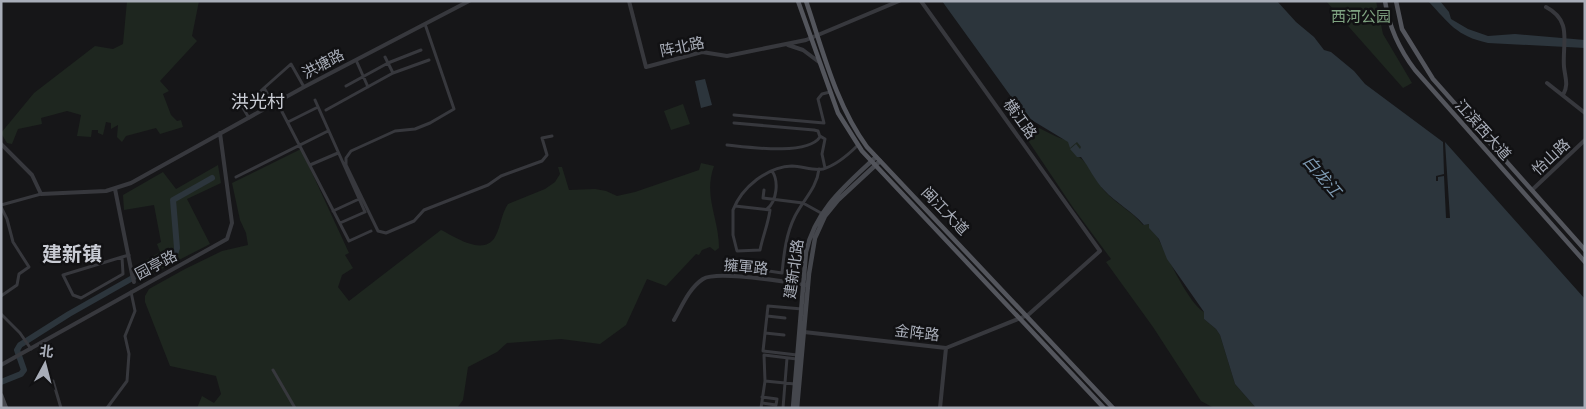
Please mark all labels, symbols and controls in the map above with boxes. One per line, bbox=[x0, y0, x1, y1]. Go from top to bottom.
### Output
park label: 西河公园 bbox=[1331, 8, 1391, 26]
street label: 阵北路 bbox=[658, 34, 706, 60]
street label: 洪塘路 bbox=[299, 45, 347, 83]
district label: 洪光村 bbox=[231, 91, 285, 112]
street label: 横江路 bbox=[999, 96, 1041, 142]
street label: 江滨西大道 bbox=[1451, 96, 1515, 164]
street label: 怡山路 bbox=[1528, 135, 1574, 179]
water label: 白龙江 bbox=[1299, 152, 1346, 202]
street label: 闽江大道 bbox=[918, 183, 972, 239]
street label: 建新北路 bbox=[781, 238, 807, 300]
district label: 建新镇 bbox=[42, 242, 102, 266]
street label: 园亭路 bbox=[132, 246, 180, 284]
street label: 擁軍路 bbox=[723, 256, 769, 278]
street label: 金阵路 bbox=[894, 322, 940, 344]
north arrow bbox=[20, 339, 70, 389]
text: 北 bbox=[39, 342, 55, 360]

